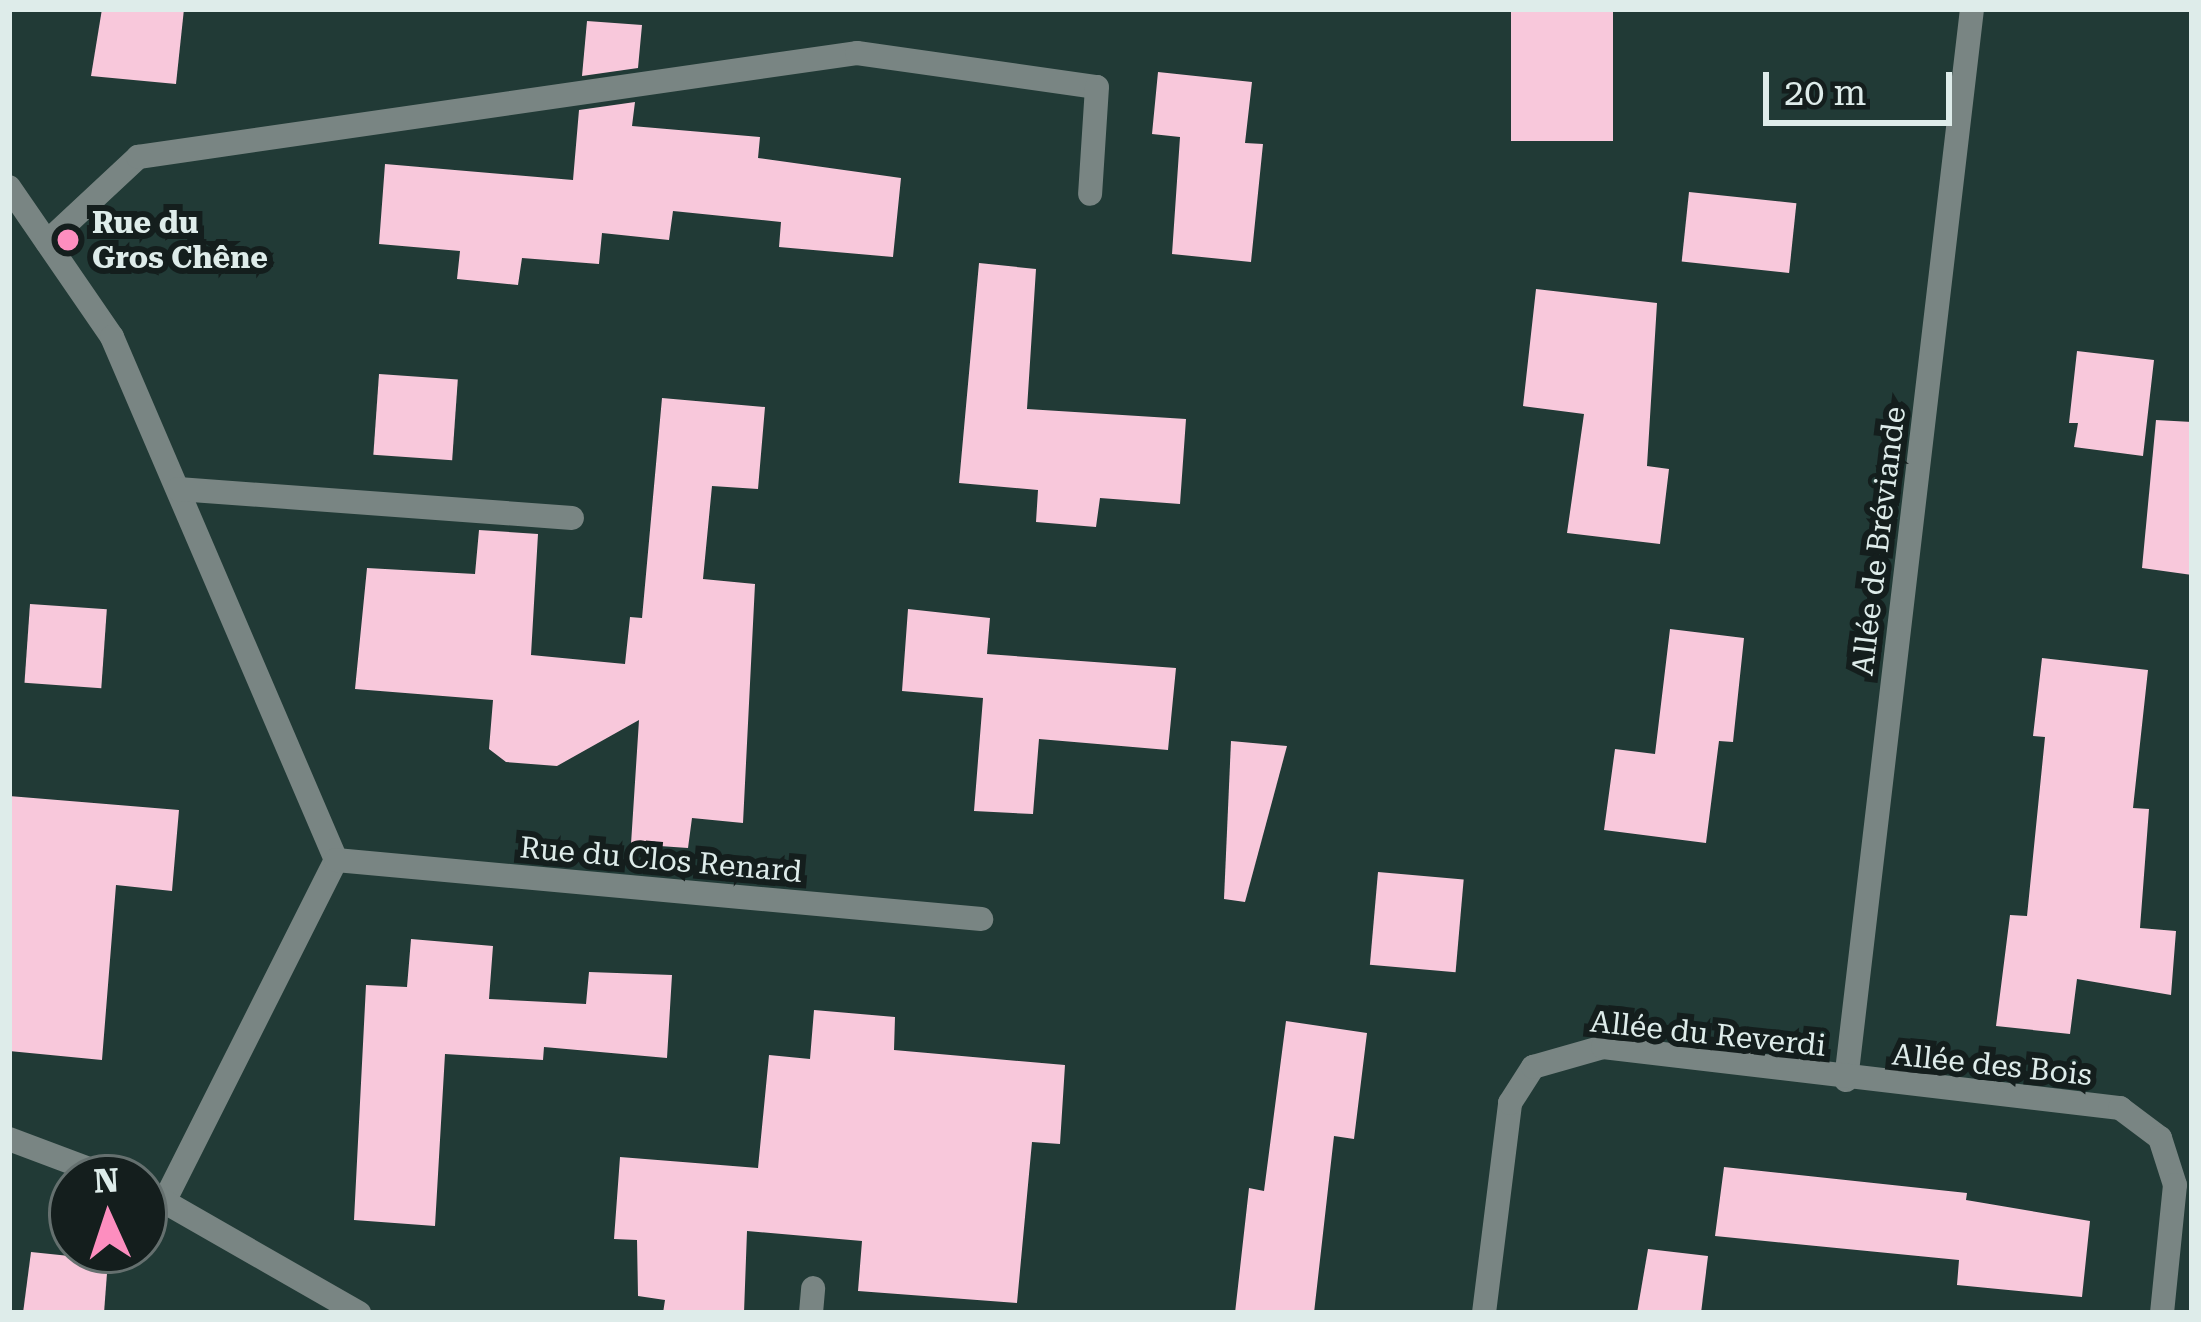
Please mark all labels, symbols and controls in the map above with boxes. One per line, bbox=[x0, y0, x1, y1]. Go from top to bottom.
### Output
scale bar bbox=[1769, 48, 1958, 122]
text: 20 m bbox=[1784, 72, 1866, 114]
place label: Rue du Gros Chêne bbox=[92, 205, 268, 276]
marker: Rue du Gros Chêne bbox=[55, 227, 81, 253]
street label: Allée de Bréviande bbox=[1845, 405, 1913, 677]
street label: Rue du Clos Renard bbox=[518, 830, 804, 890]
street label: Allée du Reverdi bbox=[1588, 1004, 1828, 1064]
street label: Allée des Bois bbox=[1890, 1037, 2094, 1093]
north arrow bbox=[48, 1154, 168, 1274]
text: N bbox=[93, 1160, 120, 1201]

